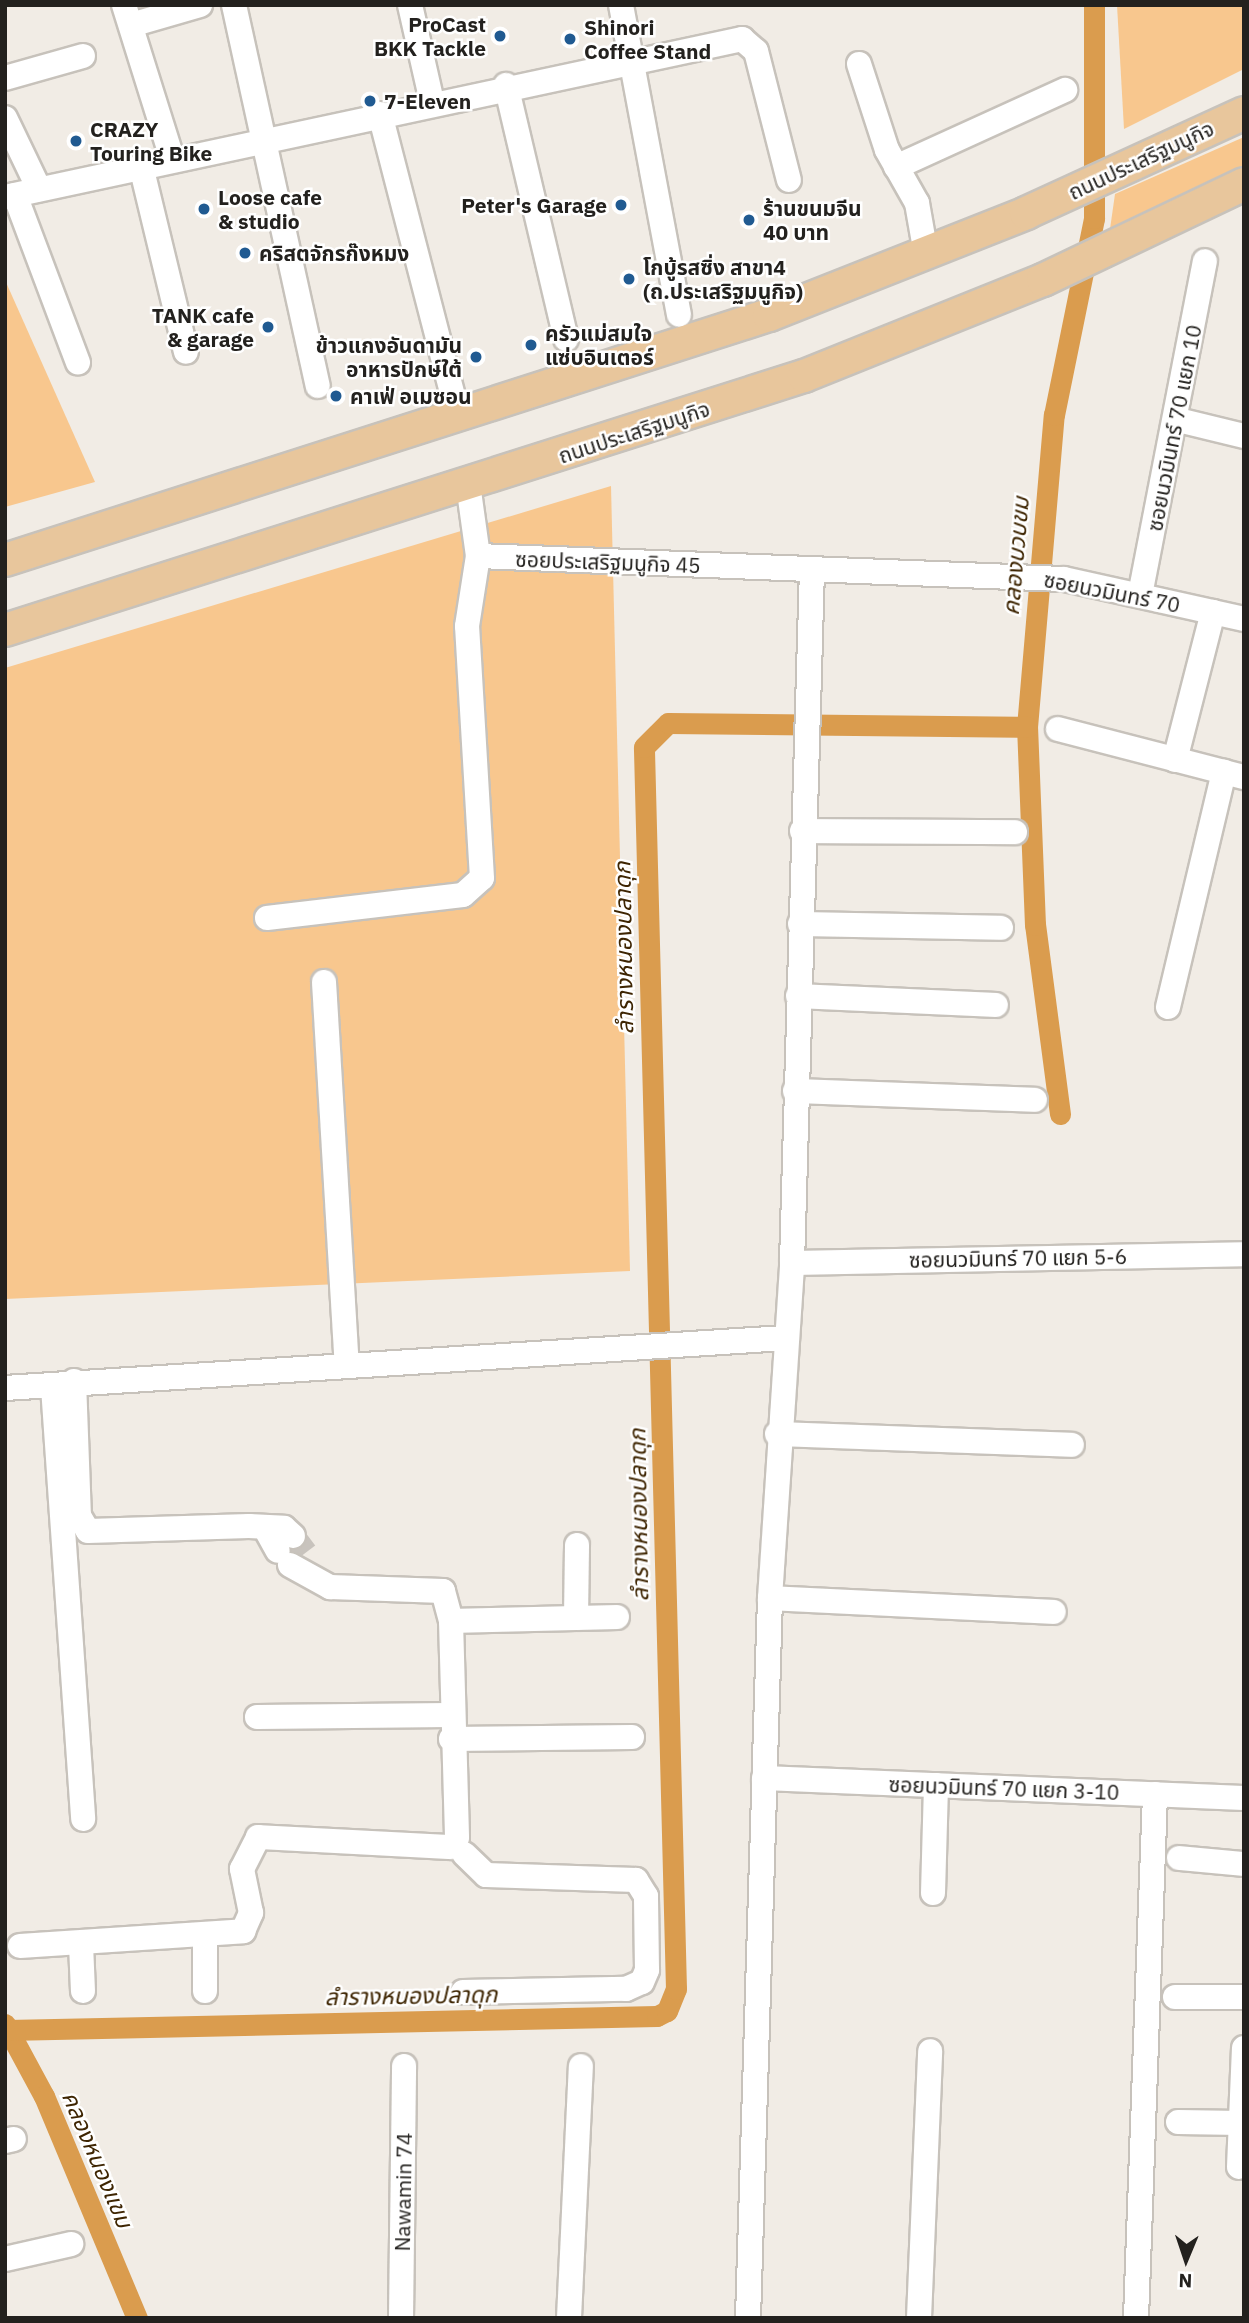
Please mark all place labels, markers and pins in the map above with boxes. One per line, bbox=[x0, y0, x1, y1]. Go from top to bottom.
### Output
place label: ProCast BKK Tackle bbox=[374, 11, 486, 61]
place label: Shinori Coffee Stand bbox=[584, 14, 711, 64]
marker: ProCast BKK Tackle bbox=[492, 28, 508, 44]
marker: Shinori Coffee Stand bbox=[562, 31, 578, 47]
place label: 7-Eleven bbox=[384, 88, 471, 114]
marker: 7-Eleven bbox=[362, 93, 378, 109]
place label: CRAZY Touring Bike bbox=[90, 116, 212, 166]
marker: CRAZY Touring Bike bbox=[68, 133, 84, 149]
place label: Loose cafe & studio bbox=[218, 184, 322, 234]
place label: Peter's Garage bbox=[461, 192, 607, 218]
place label: ร้านขนมจีน 40 บาท bbox=[763, 195, 861, 245]
marker: Peter's Garage bbox=[613, 197, 629, 213]
marker: Loose cafe & studio bbox=[196, 201, 212, 217]
marker: ร้านขนมจีน 40 บาท bbox=[741, 212, 757, 228]
place label: คริสตจักรก๊งหมง bbox=[259, 240, 409, 266]
marker: คริสตจักรก๊งหมง bbox=[237, 245, 253, 261]
place label: โกบู้รสซิ่ง สาขา4 (ถ.ประเสริฐมนูกิจ) bbox=[643, 254, 803, 304]
marker: โกบู้รสซิ่ง สาขา4 (ถ.ประเสริฐมนูกิจ) bbox=[621, 271, 637, 287]
place label: TANK cafe & garage bbox=[152, 302, 254, 352]
marker: TANK cafe & garage bbox=[260, 319, 276, 335]
place label: ครัวแม่สมใจ แซ่บอินเตอร์ bbox=[545, 320, 654, 370]
place label: ข้าวแกงอันดามัน อาหารปักษ์ใต้ bbox=[315, 332, 462, 382]
marker: ครัวแม่สมใจ แซ่บอินเตอร์ bbox=[523, 337, 539, 353]
marker: ข้าวแกงอันดามัน อาหารปักษ์ใต้ bbox=[468, 349, 484, 365]
place label: คาเฟ่ อเมซอน bbox=[350, 383, 471, 409]
marker: คาเฟ่ อเมซอน bbox=[328, 388, 344, 404]

